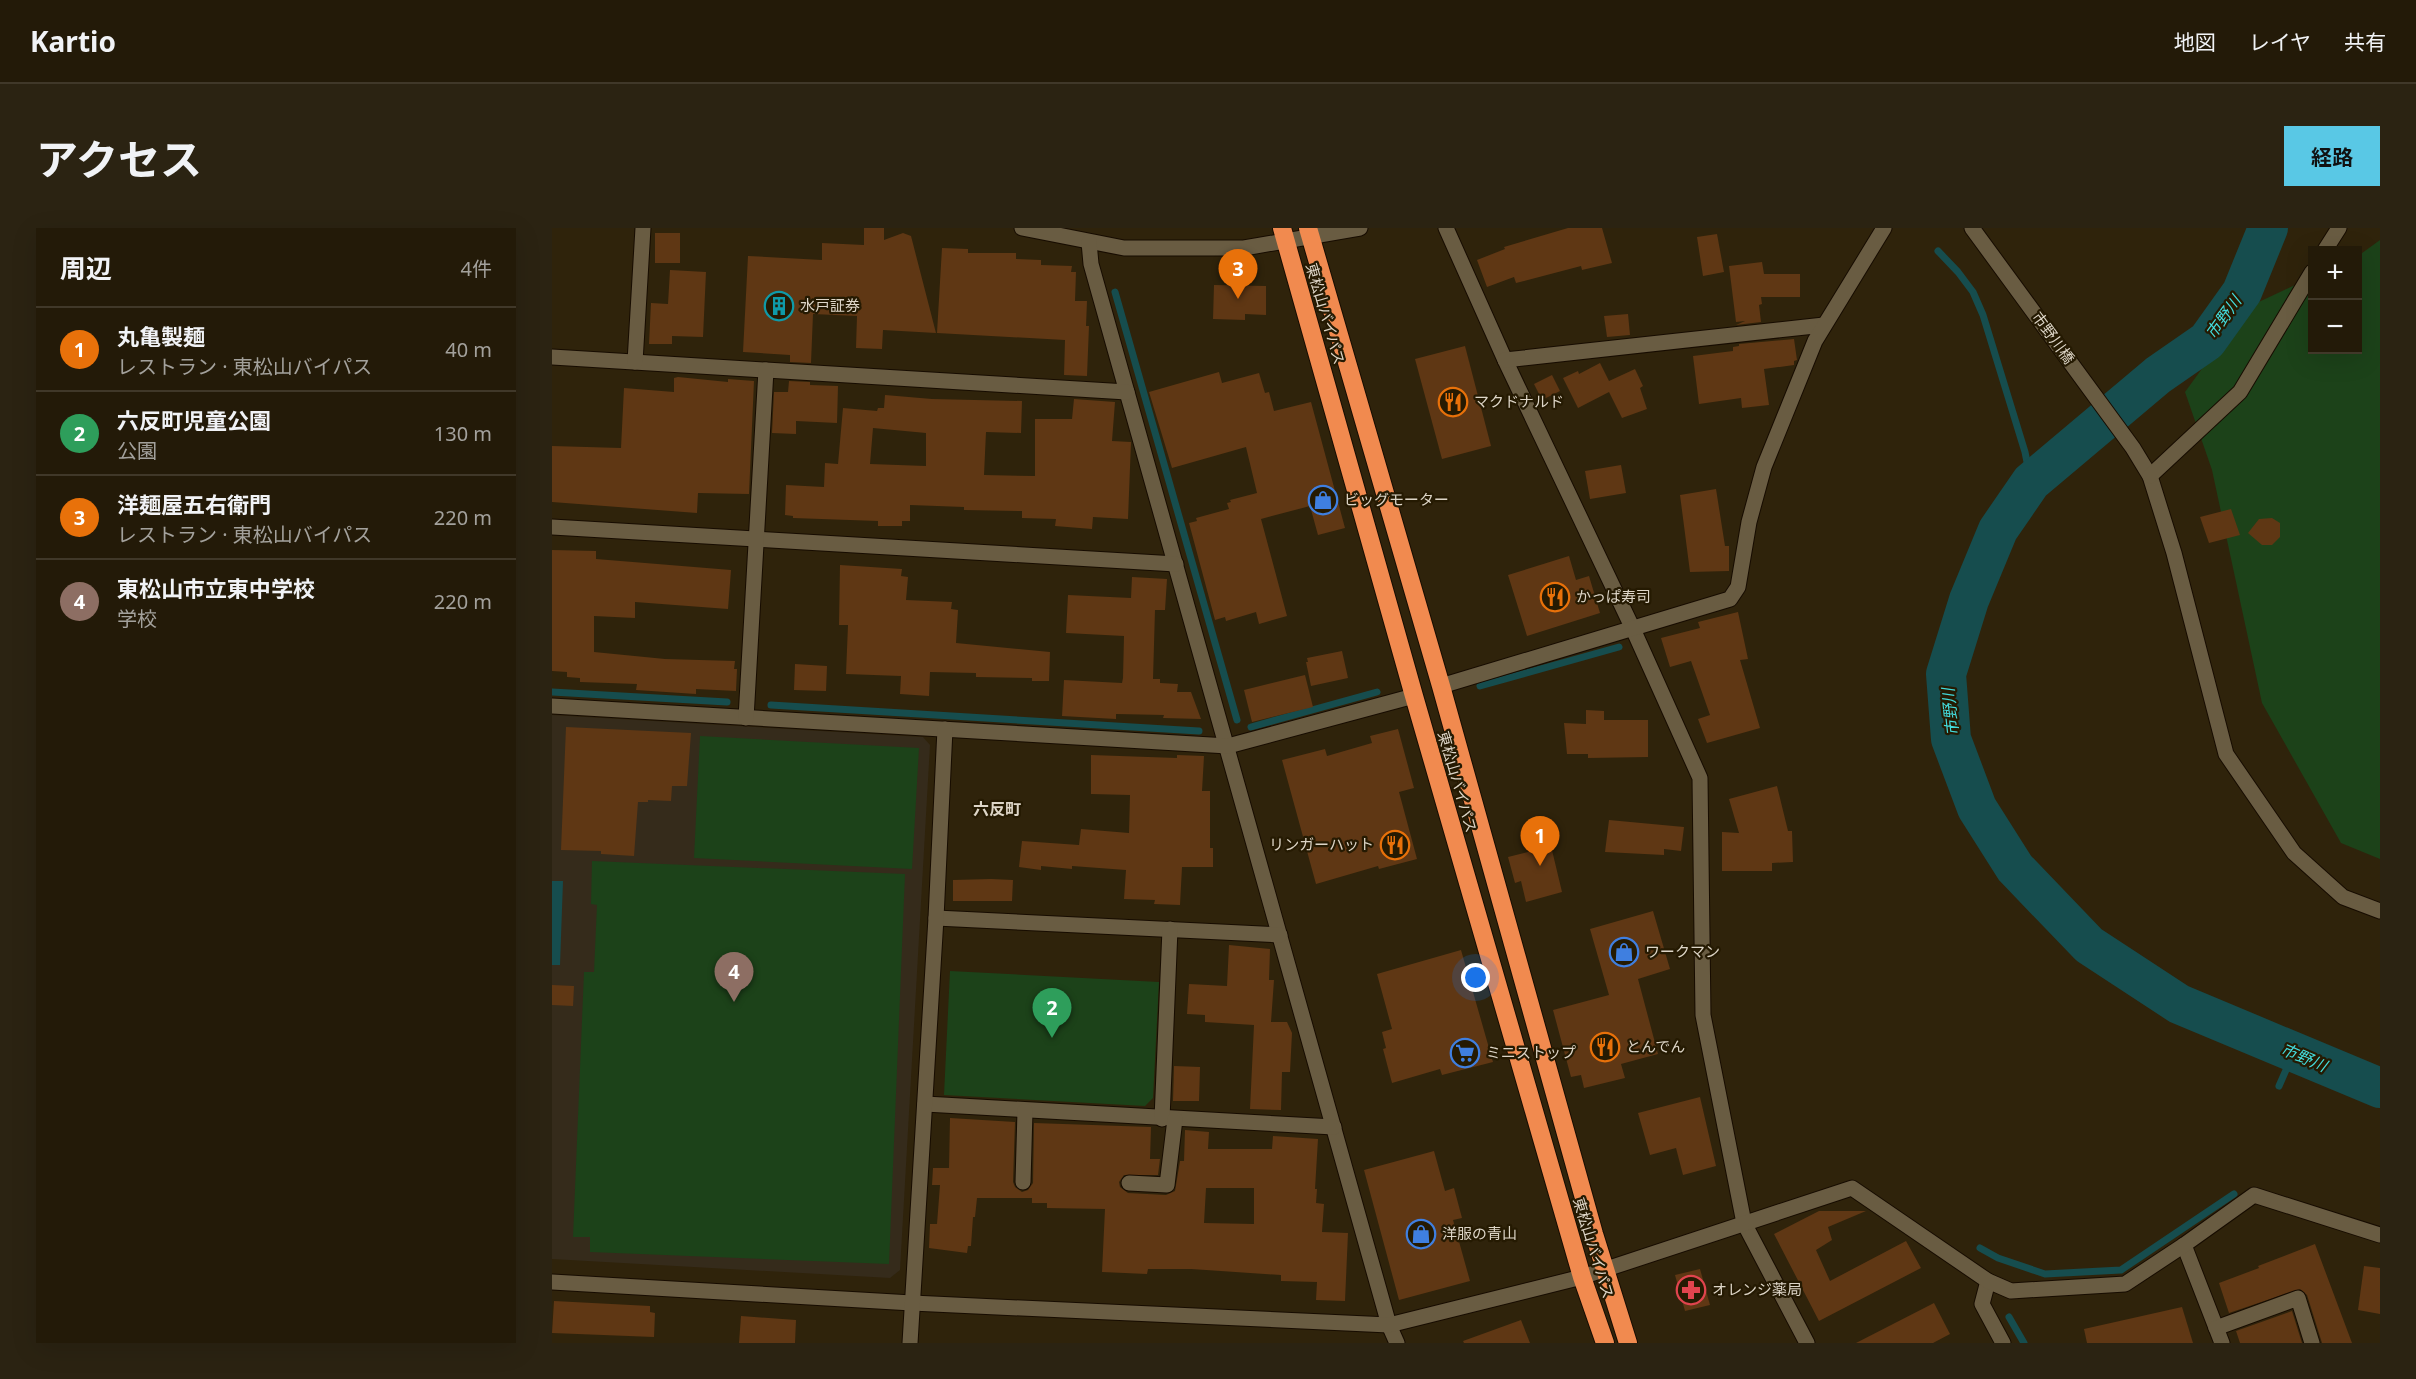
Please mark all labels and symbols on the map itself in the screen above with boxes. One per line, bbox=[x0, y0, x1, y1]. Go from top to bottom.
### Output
pin: 3 bbox=[1218, 250, 1258, 299]
street label: 東松山バイパス bbox=[1302, 261, 1350, 367]
building icon: 水戸証券 bbox=[763, 290, 795, 322]
water label: 市野川 bbox=[2200, 290, 2247, 343]
place label: 水戸証券 bbox=[800, 295, 860, 315]
street label: 市野川橋 bbox=[2028, 307, 2080, 368]
restaurant icon: マクドナルド bbox=[1437, 386, 1469, 418]
place label: マクドナルド bbox=[1474, 391, 1564, 411]
shop icon: ビッグモーター bbox=[1307, 484, 1339, 516]
place label: ビッグモーター bbox=[1344, 489, 1449, 509]
restaurant icon: かっぱ寿司 bbox=[1539, 581, 1571, 613]
place label: かっぱ寿司 bbox=[1576, 586, 1651, 606]
water label: 市野川 bbox=[1936, 685, 1963, 737]
street label: 東松山バイパス bbox=[1434, 729, 1482, 835]
district label: 六反町 bbox=[973, 798, 1021, 820]
pin: 1 bbox=[1520, 816, 1560, 866]
restaurant icon: リンガーハット bbox=[1379, 829, 1411, 861]
place label: リンガーハット bbox=[1269, 834, 1374, 854]
shop icon: ワークマン bbox=[1608, 936, 1640, 968]
place label: ワークマン bbox=[1645, 941, 1720, 961]
pin: 4 bbox=[714, 952, 753, 1002]
your location bbox=[1461, 963, 1490, 992]
pin: 2 bbox=[1032, 988, 1072, 1038]
restaurant icon: とんでん bbox=[1589, 1031, 1621, 1063]
place label: とんでん bbox=[1626, 1036, 1685, 1056]
supermarket icon: ミニストップ bbox=[1449, 1037, 1481, 1069]
water label: 市野川 bbox=[2278, 1037, 2332, 1077]
place label: ミニストップ bbox=[1486, 1042, 1576, 1062]
street label: 東松山バイパス bbox=[1569, 1195, 1619, 1301]
shop icon: 洋服の青山 bbox=[1405, 1218, 1437, 1250]
place label: 洋服の青山 bbox=[1442, 1223, 1517, 1243]
pharmacy icon: オレンジ薬局 bbox=[1675, 1274, 1707, 1306]
place label: オレンジ薬局 bbox=[1712, 1279, 1802, 1299]

